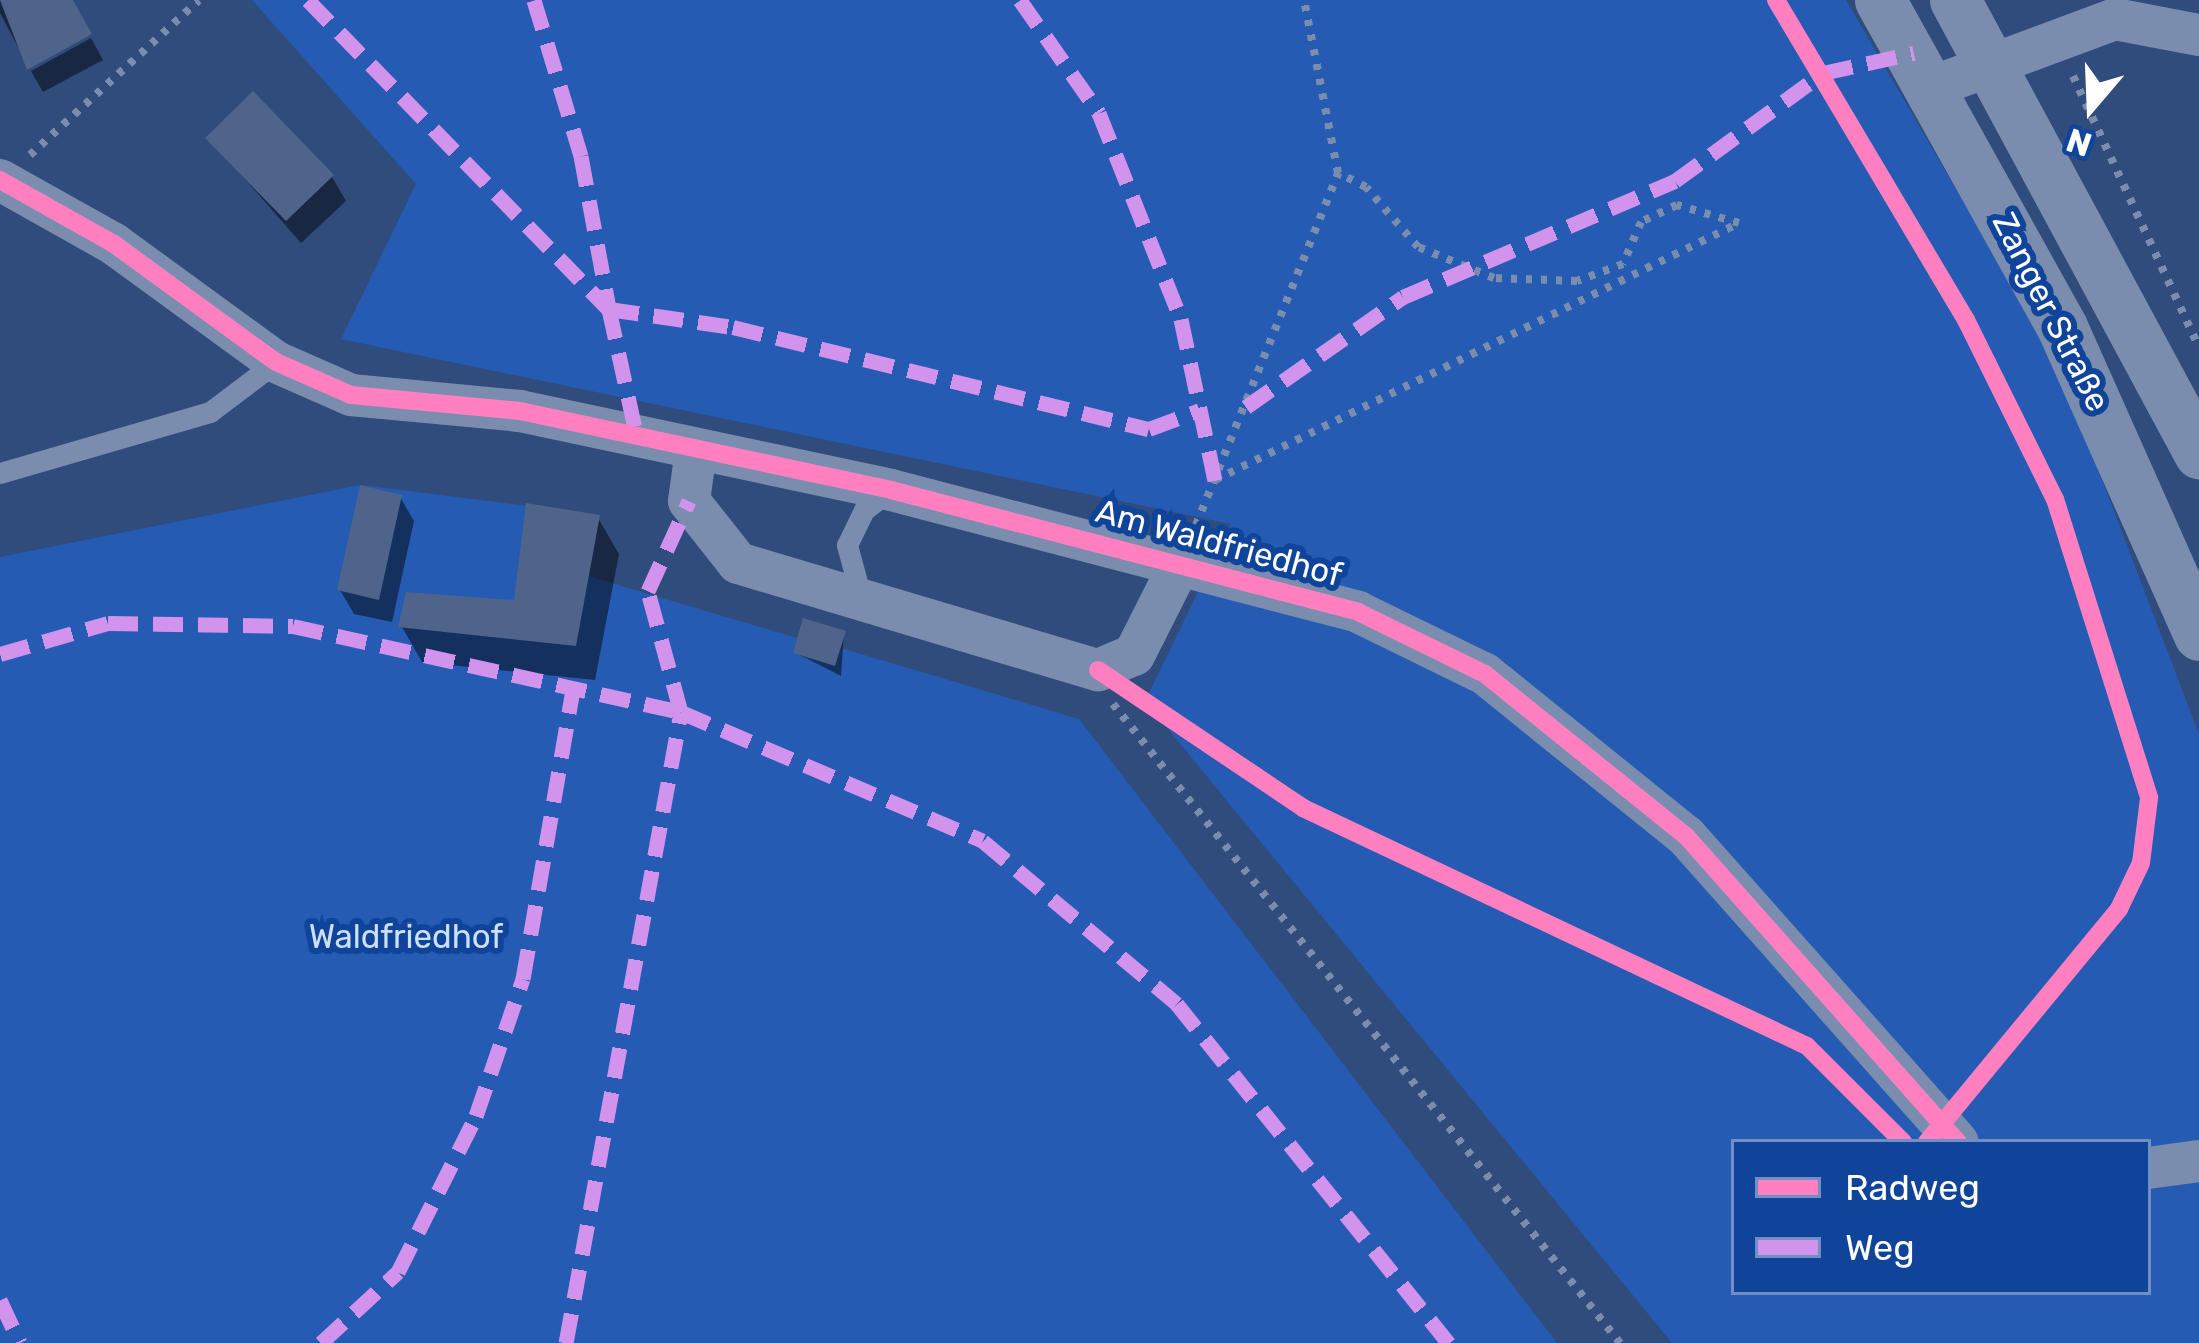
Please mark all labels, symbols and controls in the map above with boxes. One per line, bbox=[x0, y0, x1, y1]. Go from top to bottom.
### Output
north arrow bbox=[2031, 48, 2151, 168]
text: N bbox=[2062, 120, 2097, 165]
street label: Zanger Straße bbox=[1984, 206, 2118, 418]
street label: Am Waldfriedhof bbox=[1091, 491, 1347, 595]
park label: Waldfriedhof bbox=[309, 917, 503, 957]
legend bbox=[1731, 1139, 2151, 1295]
text: Radweg bbox=[1845, 1166, 1980, 1209]
text: Weg bbox=[1845, 1226, 1915, 1269]

